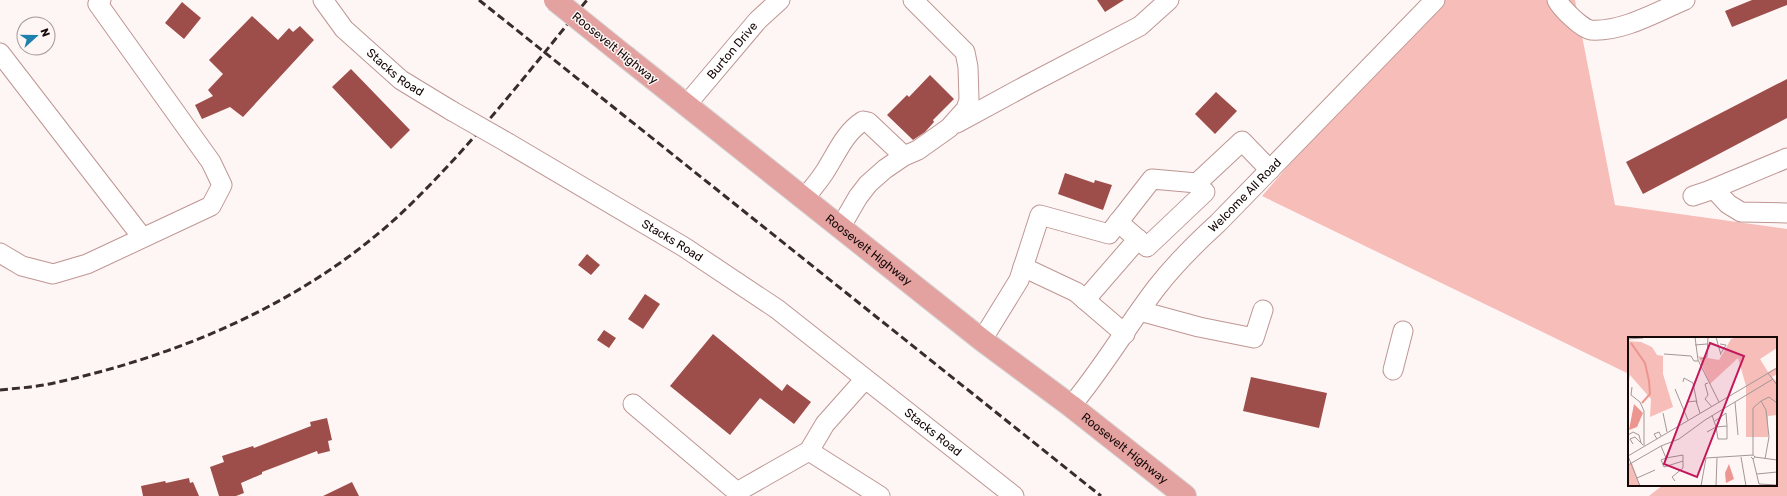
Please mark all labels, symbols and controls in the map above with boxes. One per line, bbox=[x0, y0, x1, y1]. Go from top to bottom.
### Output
street label: Roosevelt Highway bbox=[569, 9, 661, 87]
north arrow bbox=[16, 16, 56, 56]
street label: Burton Drive bbox=[704, 19, 760, 82]
text: N bbox=[37, 27, 52, 39]
street label: Stacks Road bbox=[364, 46, 426, 99]
street label: Welcome All Road bbox=[1206, 155, 1284, 235]
street label: Roosevelt Highway bbox=[823, 211, 915, 289]
street label: Stacks Road bbox=[639, 217, 705, 265]
inset map bbox=[1628, 337, 1777, 486]
street label: Stacks Road bbox=[902, 405, 964, 459]
street label: Roosevelt Highway bbox=[1079, 410, 1171, 487]

